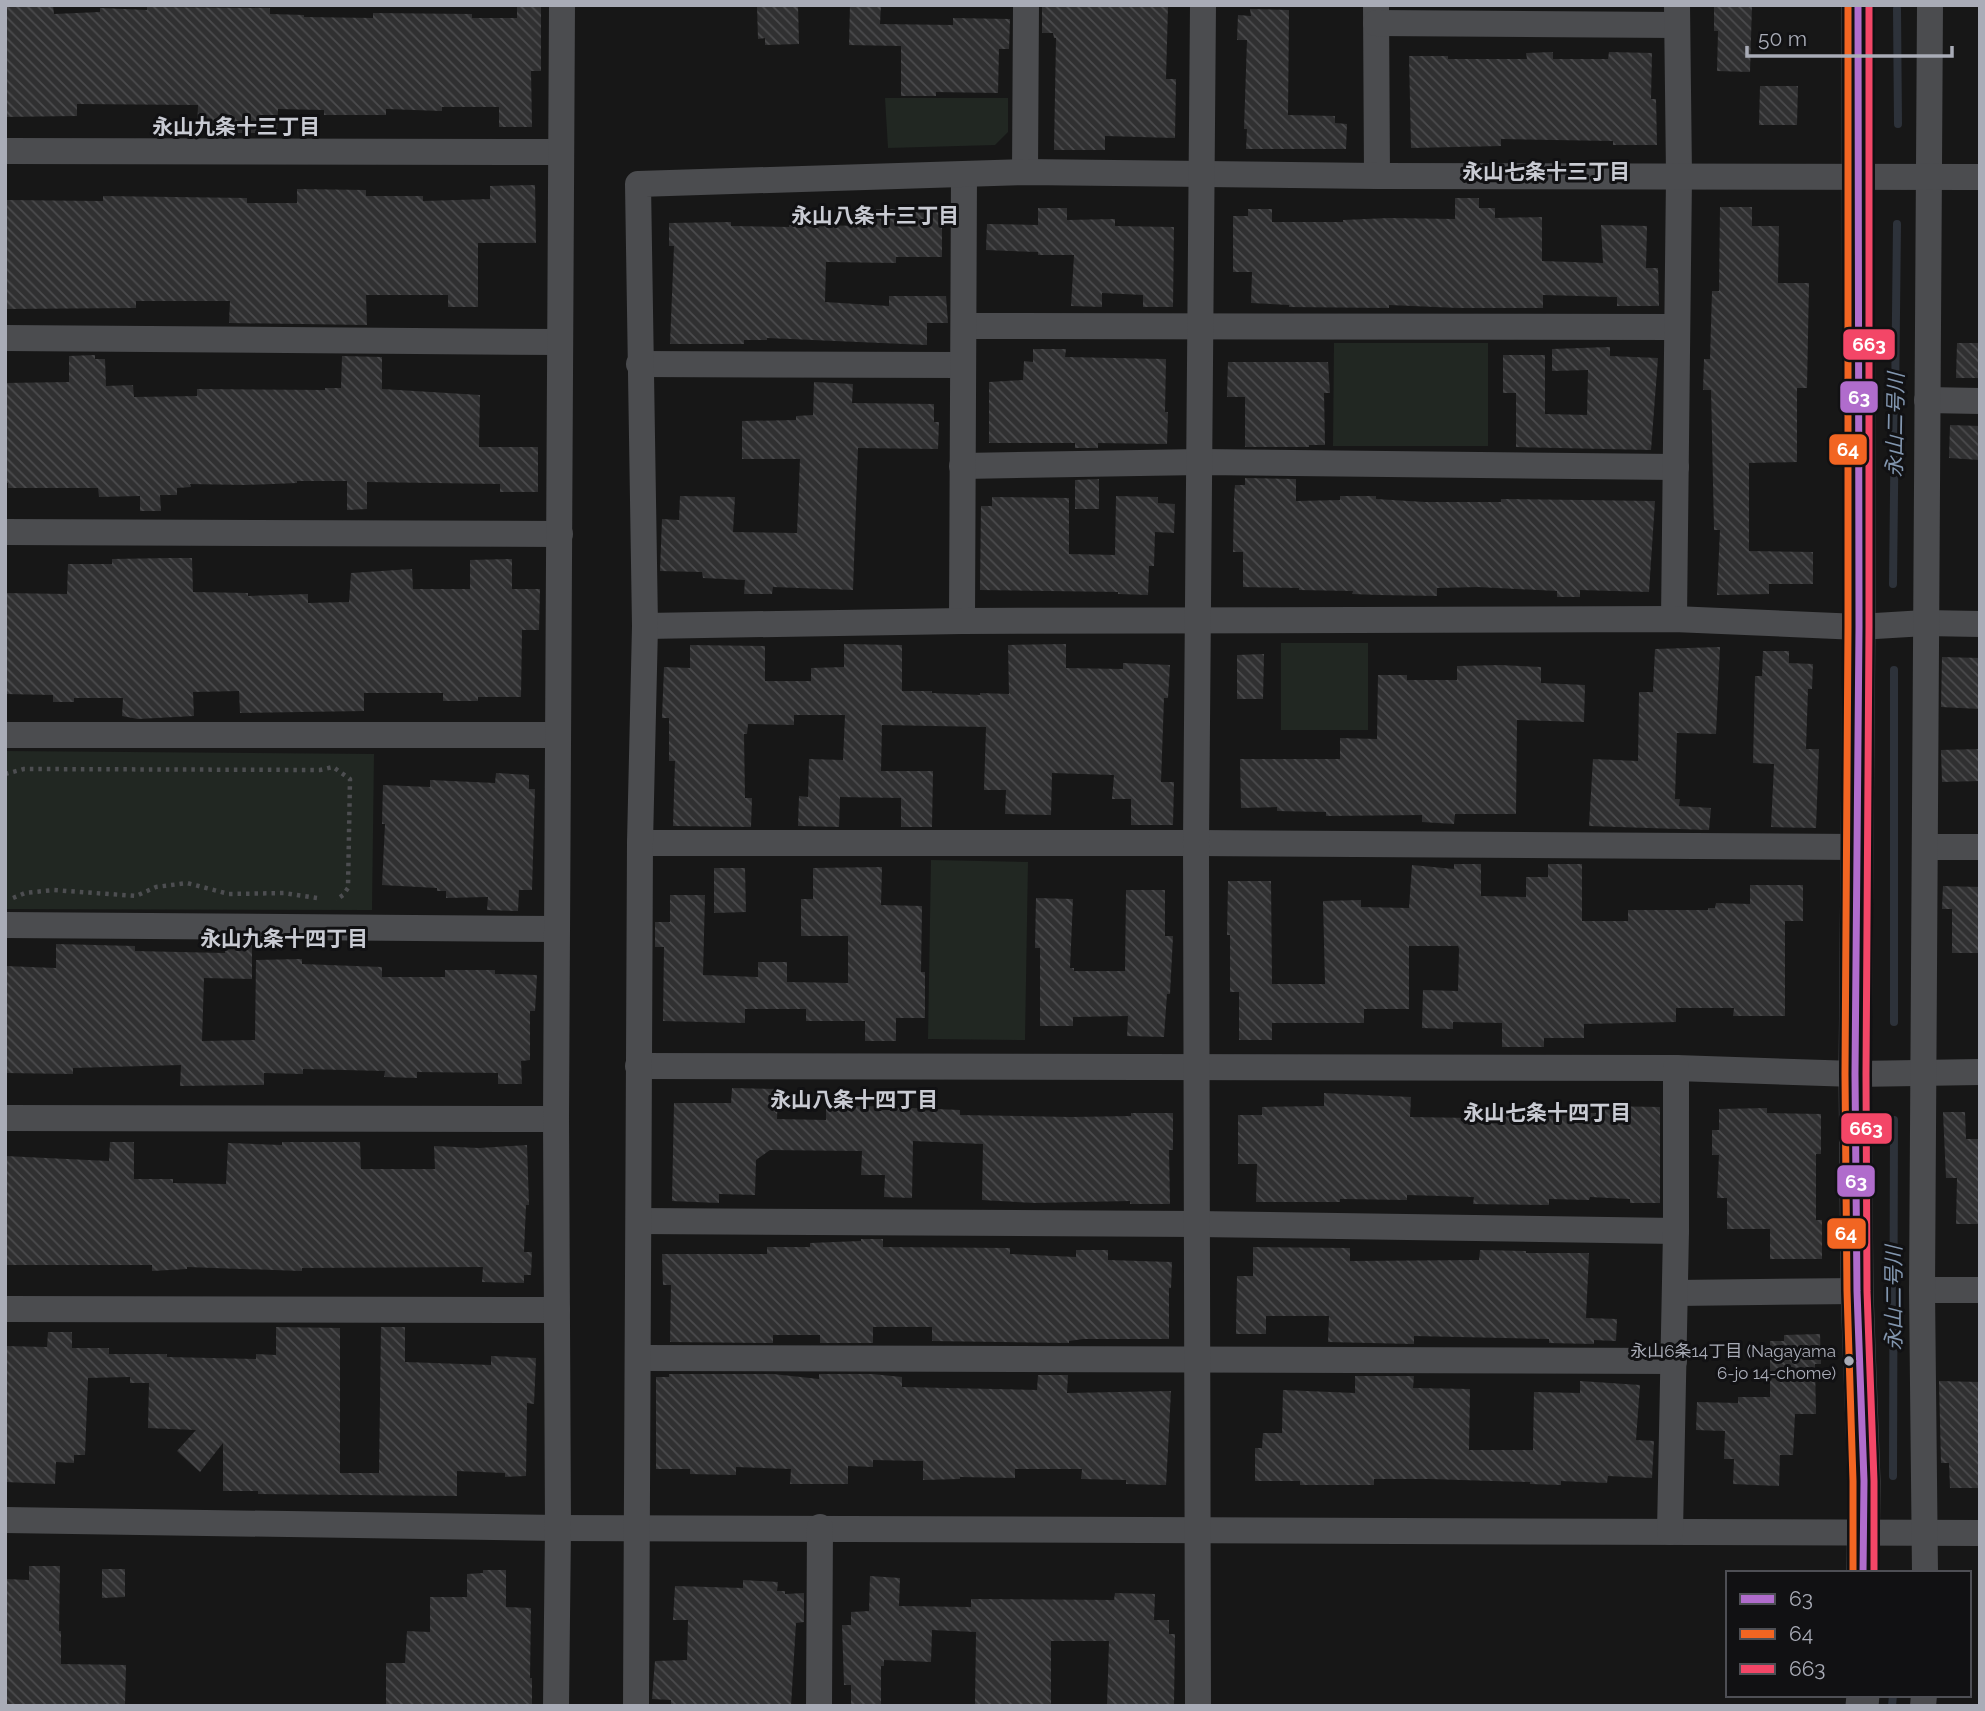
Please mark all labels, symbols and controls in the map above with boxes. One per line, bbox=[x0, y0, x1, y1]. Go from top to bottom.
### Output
scale bar bbox=[1747, 14, 1952, 58]
text: 50 m bbox=[1758, 26, 1807, 51]
district label: 永山九条十三丁目 bbox=[152, 114, 320, 139]
district label: 永山七条十三丁目 bbox=[1462, 159, 1630, 184]
district label: 永山八条十三丁目 bbox=[791, 203, 959, 228]
line badge: 663 bbox=[1842, 328, 1896, 361]
text: 663 bbox=[1852, 333, 1886, 355]
water label: 永山二号川 bbox=[1882, 370, 1908, 478]
line badge: 63 bbox=[1839, 380, 1879, 414]
text: 63 bbox=[1848, 386, 1870, 408]
line badge: 64 bbox=[1828, 433, 1868, 466]
text: 64 bbox=[1837, 438, 1859, 460]
district label: 永山九条十四丁目 bbox=[200, 926, 368, 951]
district label: 永山八条十四丁目 bbox=[770, 1087, 938, 1112]
district label: 永山七条十四丁目 bbox=[1463, 1100, 1631, 1125]
line badge: 663 bbox=[1840, 1112, 1893, 1145]
text: 663 bbox=[1849, 1117, 1883, 1139]
line badge: 63 bbox=[1836, 1164, 1876, 1198]
text: 63 bbox=[1845, 1170, 1867, 1192]
line badge: 64 bbox=[1826, 1217, 1867, 1250]
text: 64 bbox=[1835, 1222, 1857, 1244]
water label: 永山二号川 bbox=[1881, 1244, 1906, 1351]
place label: 永山6条14丁目 (Nagayama 6-jo 14-chome) bbox=[1630, 1341, 1836, 1383]
marker: 永山6条14丁目 (Nagayama 6-jo 14-chome) bbox=[1842, 1354, 1856, 1368]
legend bbox=[1726, 1571, 1971, 1697]
text: 63 bbox=[1789, 1586, 1813, 1611]
text: 64 bbox=[1789, 1621, 1813, 1646]
text: 663 bbox=[1789, 1656, 1826, 1681]

